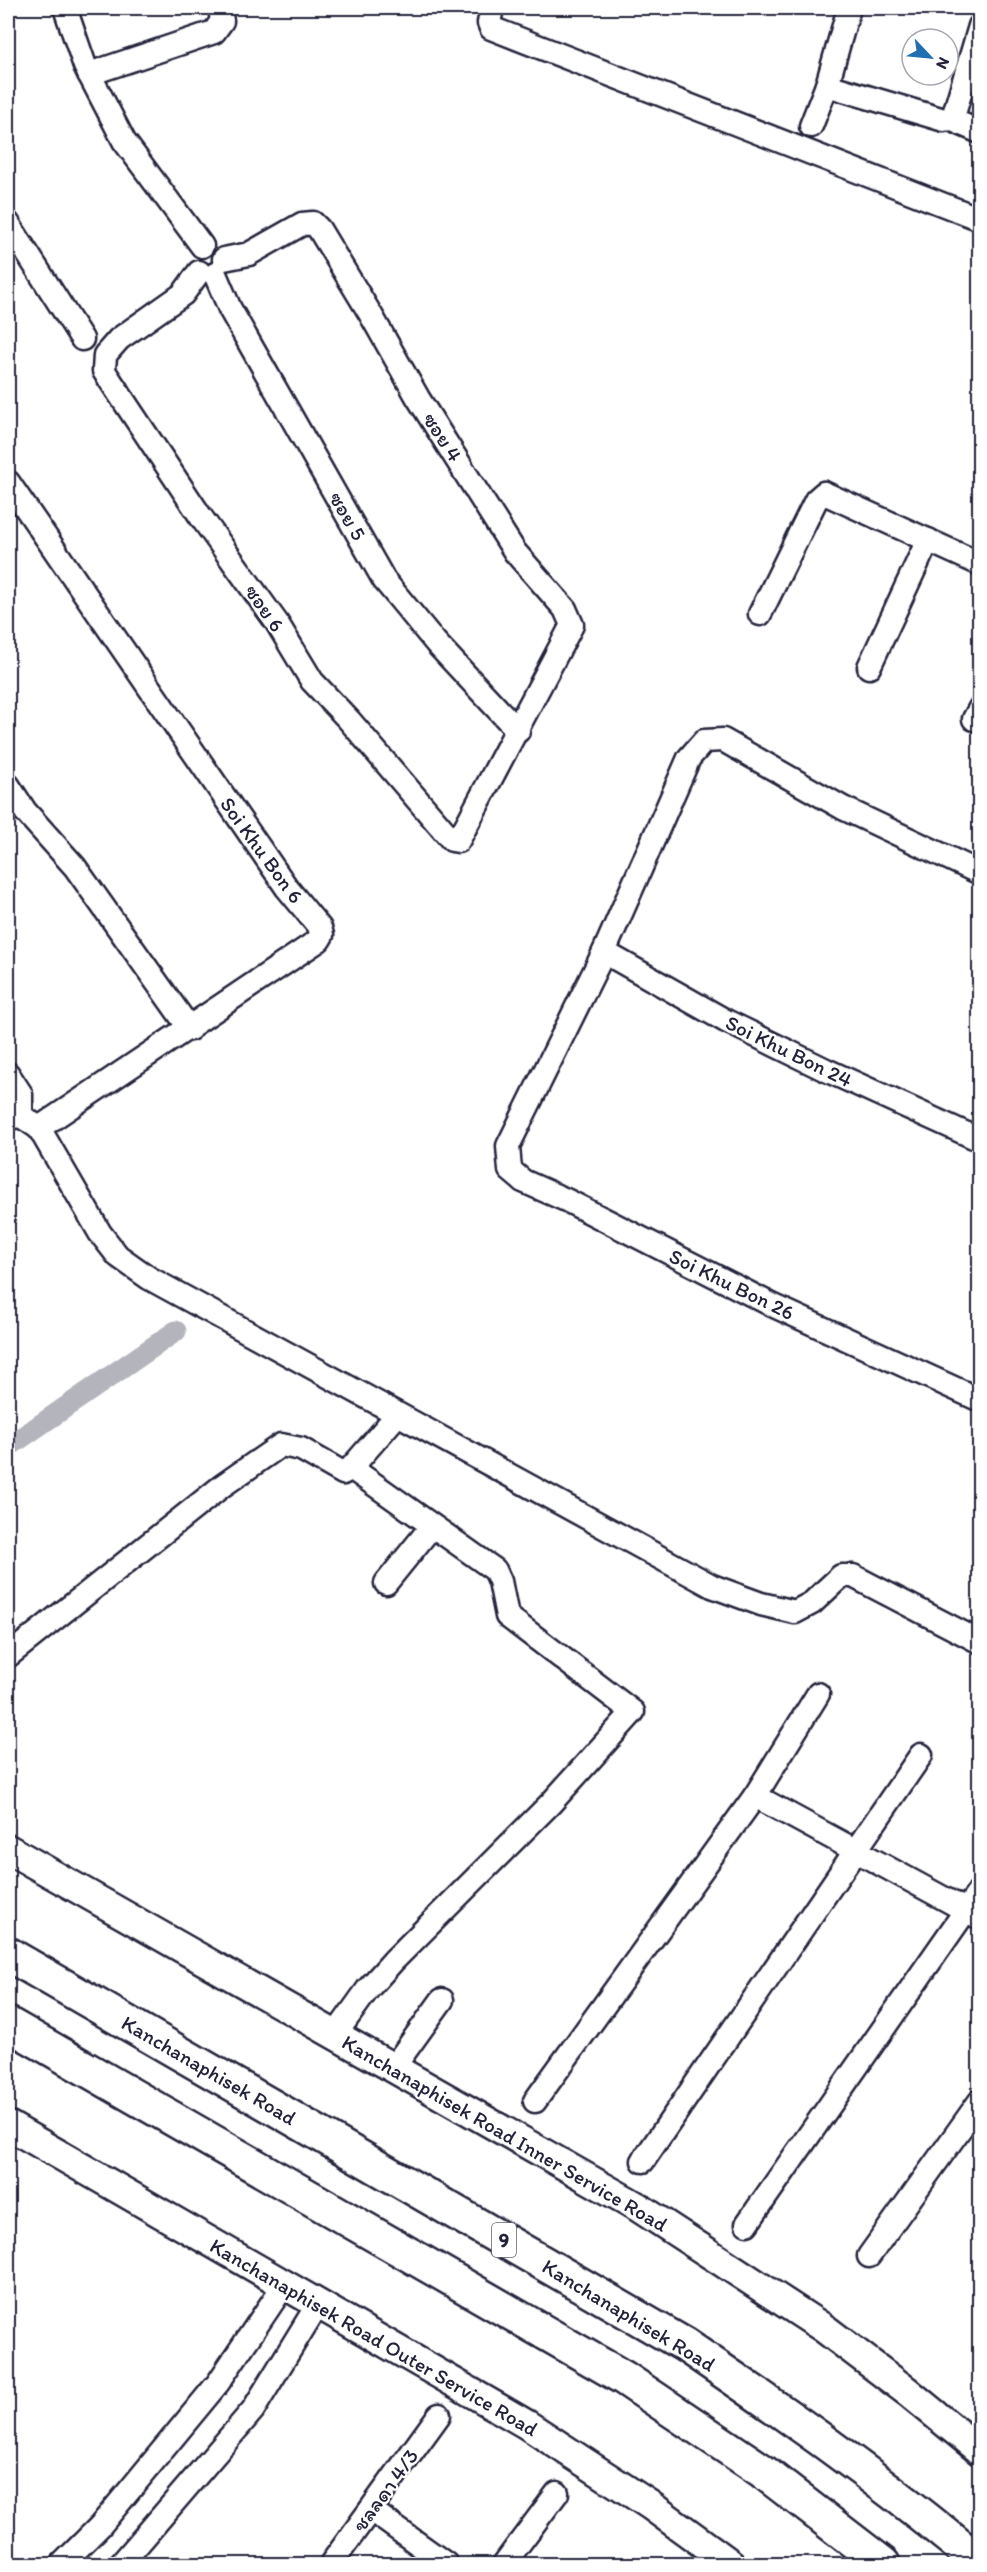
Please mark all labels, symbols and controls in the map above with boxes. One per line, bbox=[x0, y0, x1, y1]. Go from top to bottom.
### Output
north arrow bbox=[900, 27, 960, 87]
text: N bbox=[932, 54, 954, 72]
street label: ซอย 4 bbox=[418, 408, 468, 466]
street label: ซอย 5 bbox=[324, 487, 372, 545]
street label: ซอย 6 bbox=[240, 580, 290, 636]
street label: Soi Khu Bon 6 bbox=[215, 792, 309, 908]
street label: Soi Khu Bon 24 bbox=[722, 1010, 857, 1093]
street label: Soi Khu Bon 26 bbox=[665, 1243, 799, 1325]
street label: Kanchanaphisek Road bbox=[117, 2010, 301, 2130]
street label: Kanchanaphisek Road Inner Service Road bbox=[338, 2029, 673, 2237]
road number: 9 bbox=[492, 2223, 516, 2257]
street label: Kanchanaphisek Road Outer Service Road bbox=[206, 2233, 543, 2442]
street label: Kanchanaphisek Road bbox=[538, 2253, 721, 2377]
street label: ชลลดา 4/3 bbox=[347, 2444, 423, 2536]

